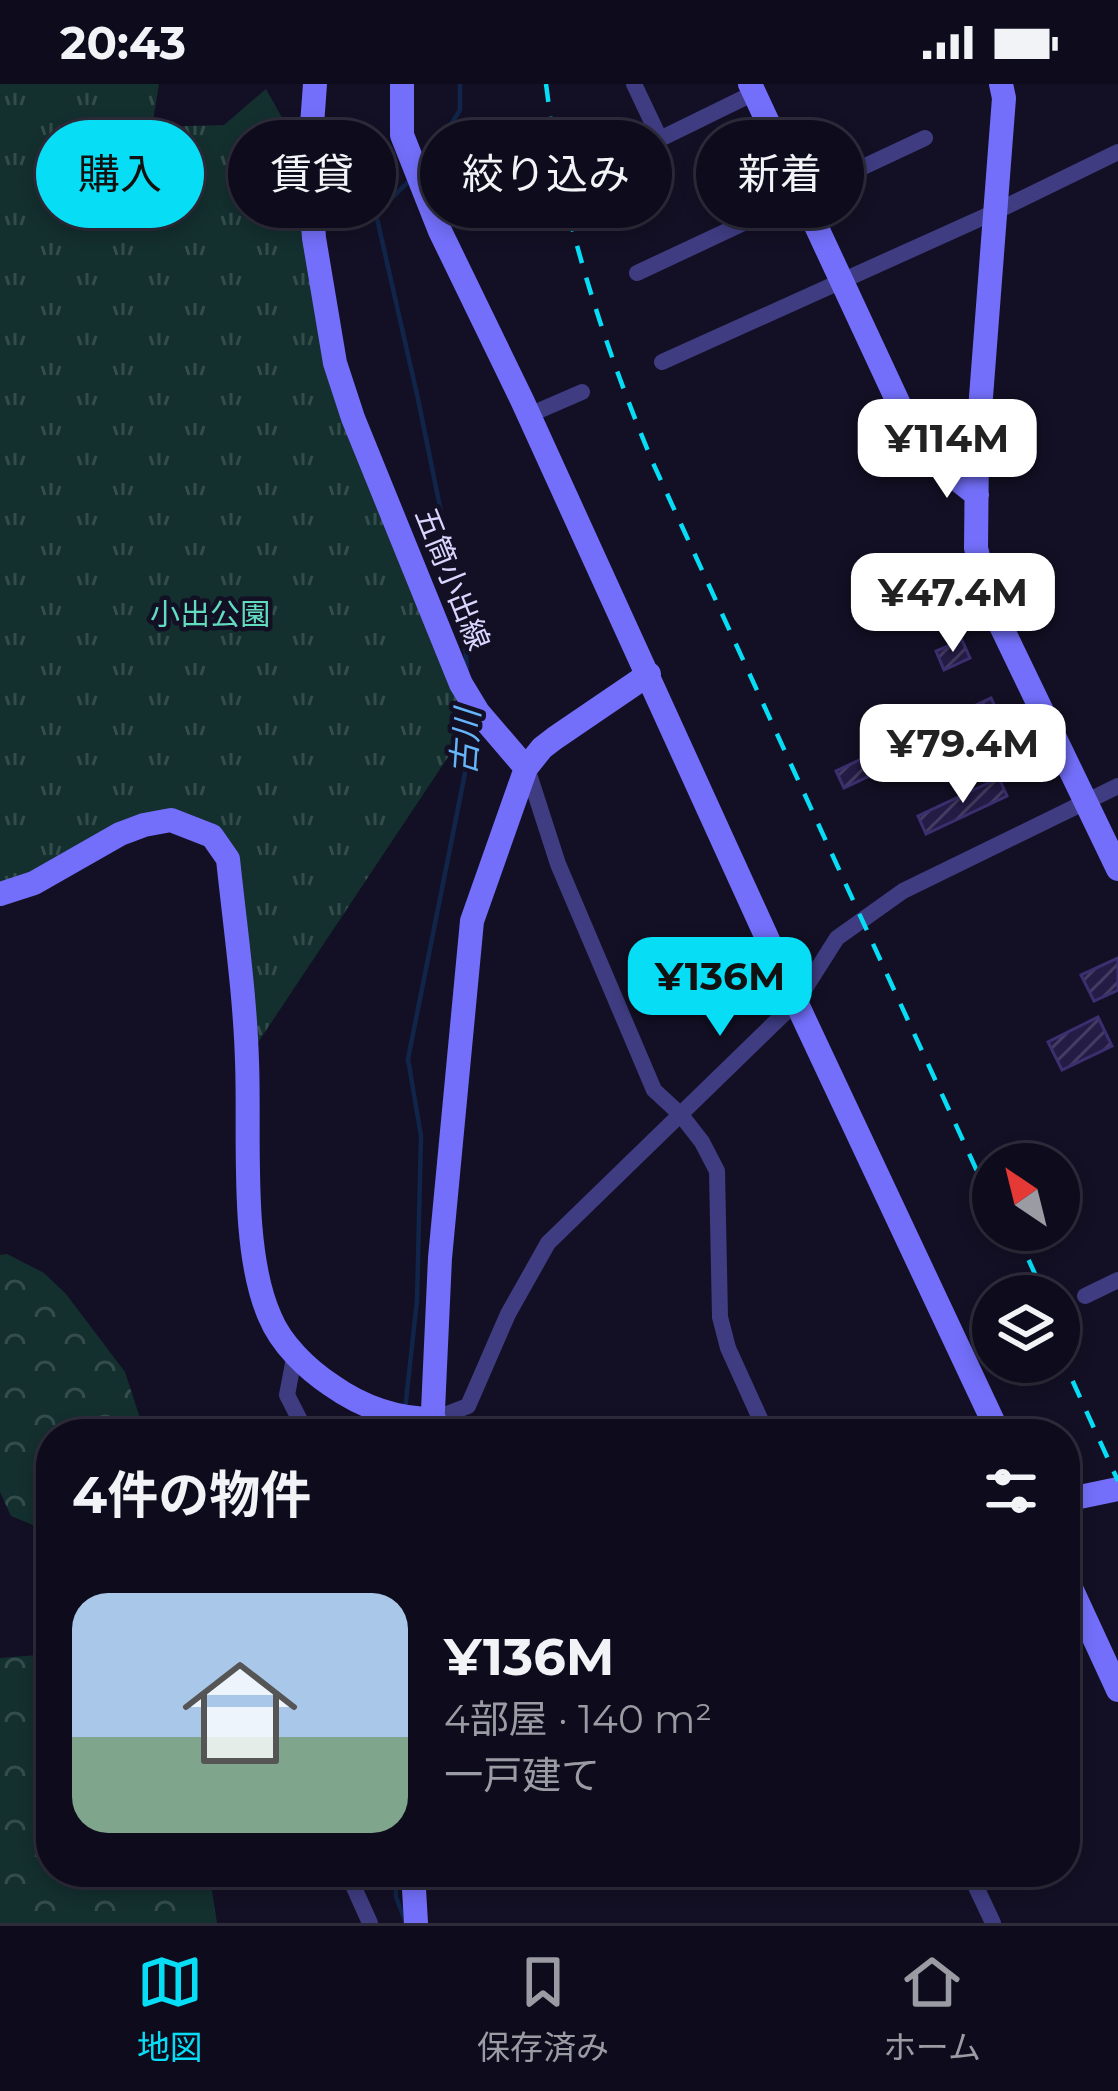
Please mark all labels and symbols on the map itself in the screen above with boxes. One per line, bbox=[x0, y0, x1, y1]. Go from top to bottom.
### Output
pin: ¥114M bbox=[863, 399, 1031, 501]
street label: 五筒小出線 bbox=[407, 502, 498, 655]
pin: ¥47.4M bbox=[855, 553, 1051, 655]
park label: 小出公園 bbox=[150, 596, 270, 633]
pin: ¥79.4M bbox=[865, 704, 1061, 806]
water label: 古川 bbox=[443, 705, 487, 776]
pin: ¥136M bbox=[636, 937, 804, 1039]
north arrow bbox=[972, 1143, 1080, 1251]

